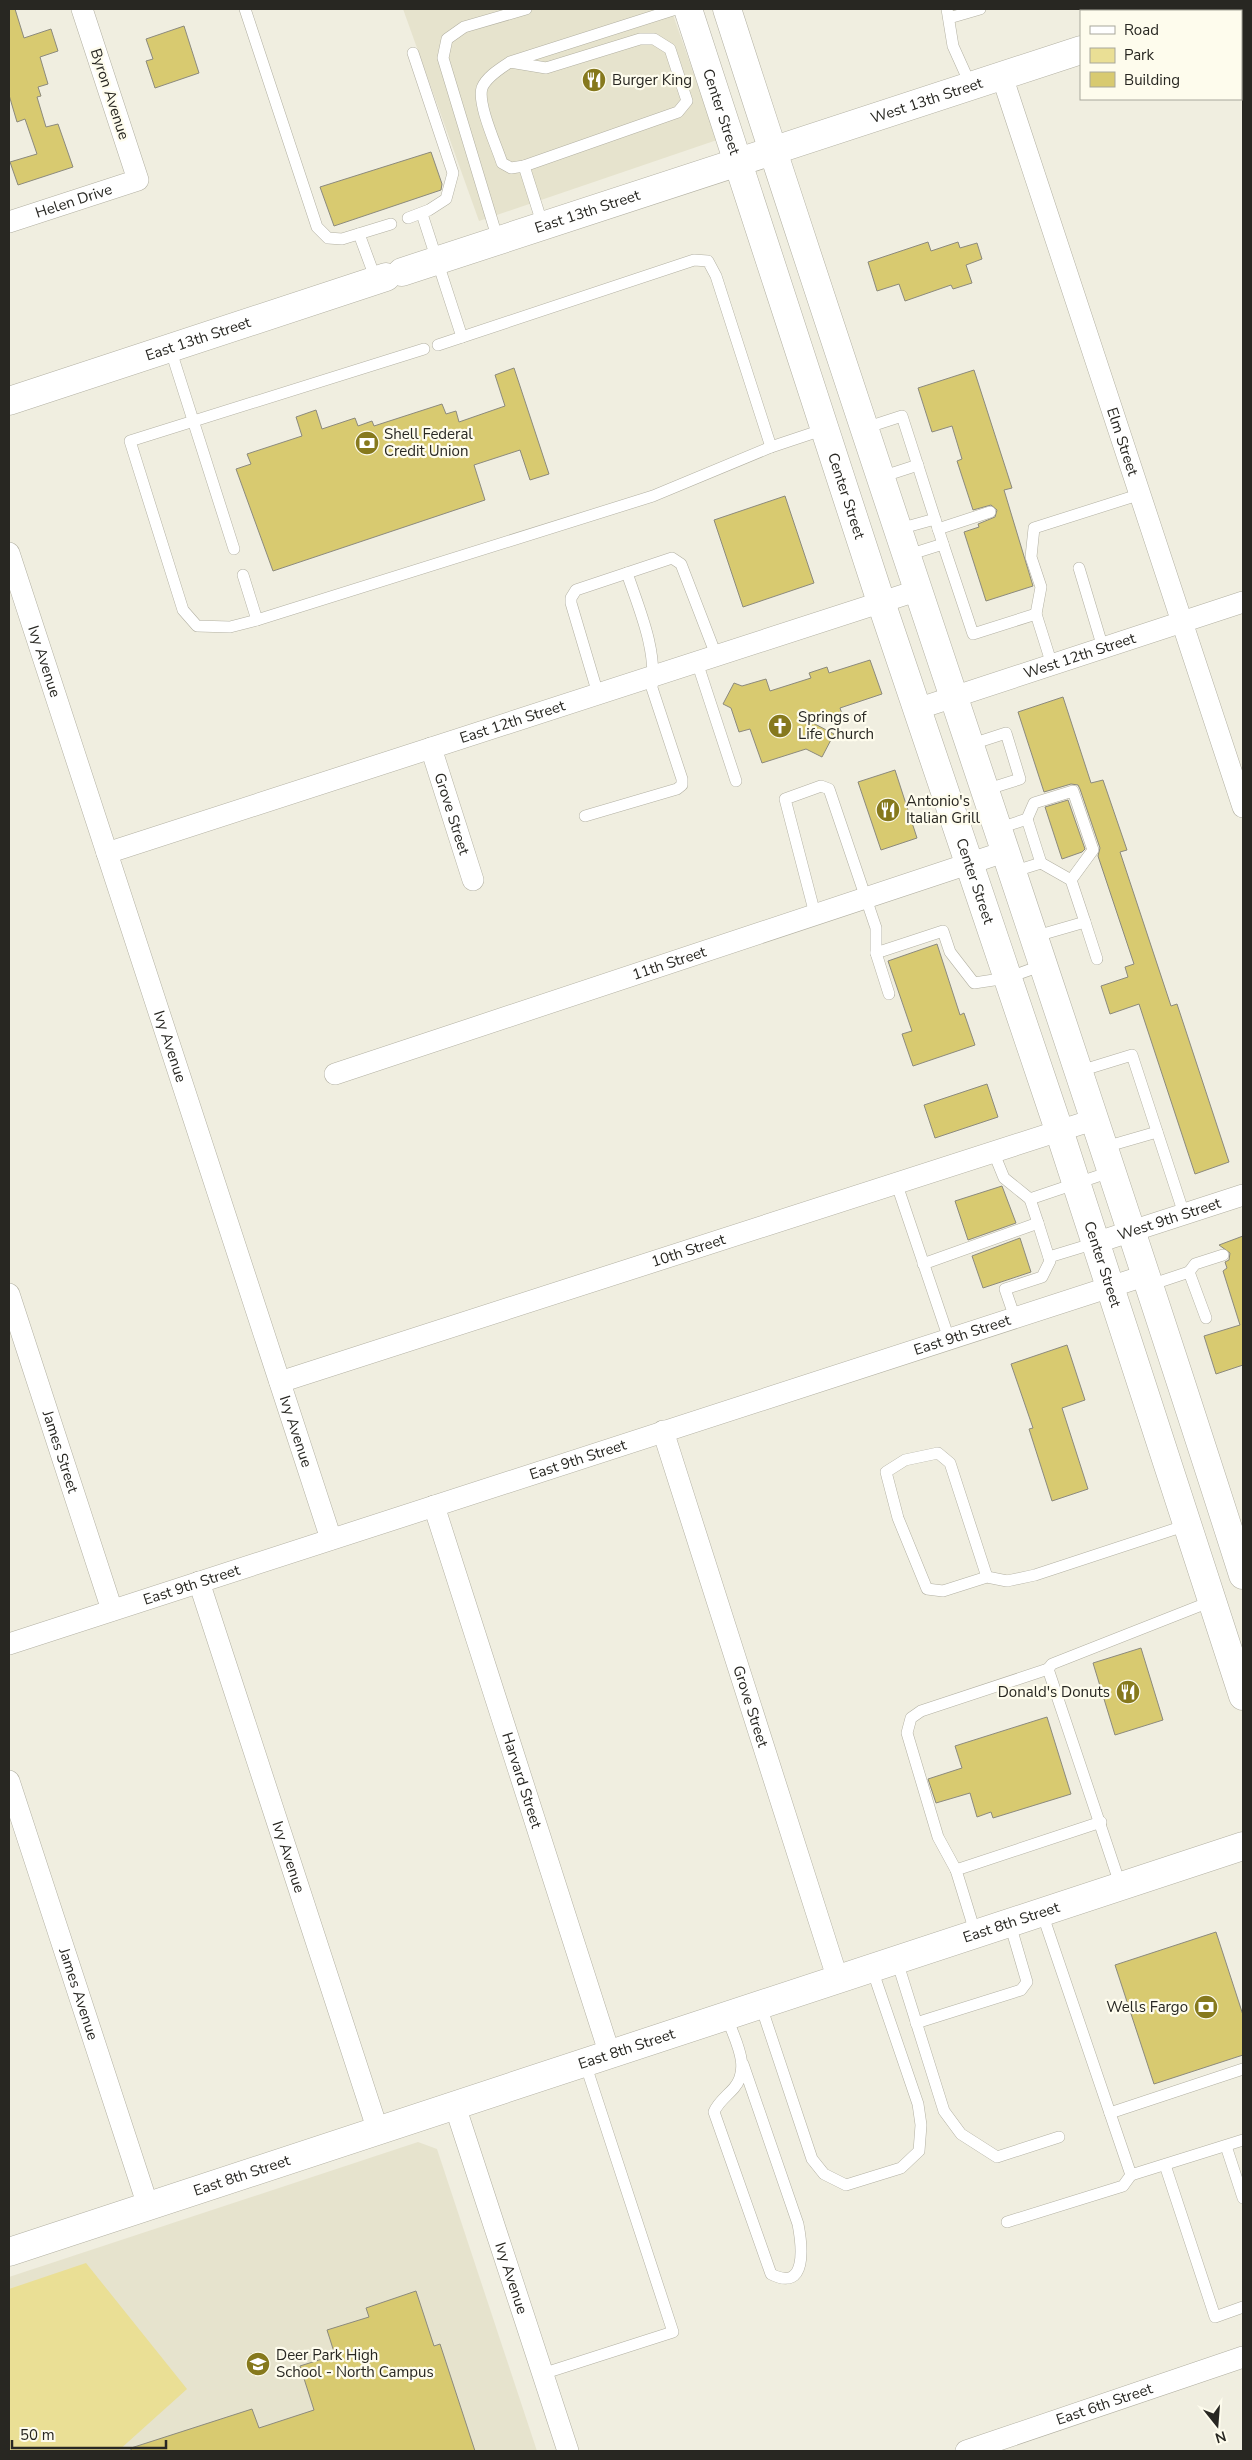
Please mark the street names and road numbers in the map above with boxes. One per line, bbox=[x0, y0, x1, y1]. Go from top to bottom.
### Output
street label: Byron Avenue bbox=[86, 46, 134, 142]
street label: Center Street bbox=[698, 66, 745, 158]
street label: West 13th Street bbox=[868, 73, 986, 128]
street label: Helen Drive bbox=[33, 179, 115, 223]
street label: East 13th Street bbox=[532, 185, 643, 238]
street label: East 13th Street bbox=[143, 312, 254, 365]
street label: Elm Street bbox=[1102, 405, 1143, 479]
street label: Center Street bbox=[823, 450, 870, 542]
street label: Ivy Avenue bbox=[23, 623, 65, 700]
street label: West 12th Street bbox=[1021, 628, 1139, 683]
street label: East 12th Street bbox=[457, 695, 568, 748]
street label: Grove Street bbox=[430, 770, 475, 858]
street label: Center Street bbox=[951, 835, 999, 927]
street label: 11th Street bbox=[630, 941, 709, 985]
street label: Ivy Avenue bbox=[149, 1008, 191, 1085]
street label: West 9th Street bbox=[1115, 1193, 1224, 1245]
street label: Center Street bbox=[1079, 1219, 1126, 1311]
street label: 10th Street bbox=[649, 1229, 729, 1272]
street label: East 9th Street bbox=[911, 1310, 1014, 1360]
street label: Ivy Avenue bbox=[275, 1393, 317, 1470]
street label: James Street bbox=[37, 1407, 83, 1496]
street label: East 9th Street bbox=[527, 1434, 629, 1485]
street label: East 9th Street bbox=[141, 1560, 243, 1610]
street label: Grove Street bbox=[728, 1663, 773, 1751]
street label: Harvard Street bbox=[497, 1730, 547, 1831]
street label: Ivy Avenue bbox=[268, 1818, 310, 1895]
street label: East 8th Street bbox=[960, 1897, 1063, 1947]
street label: James Avenue bbox=[54, 1944, 103, 2043]
street label: East 8th Street bbox=[576, 2023, 678, 2074]
street label: East 8th Street bbox=[191, 2150, 293, 2201]
street label: Ivy Avenue bbox=[490, 2239, 532, 2317]
street label: East 6th Street bbox=[1053, 2378, 1156, 2430]

